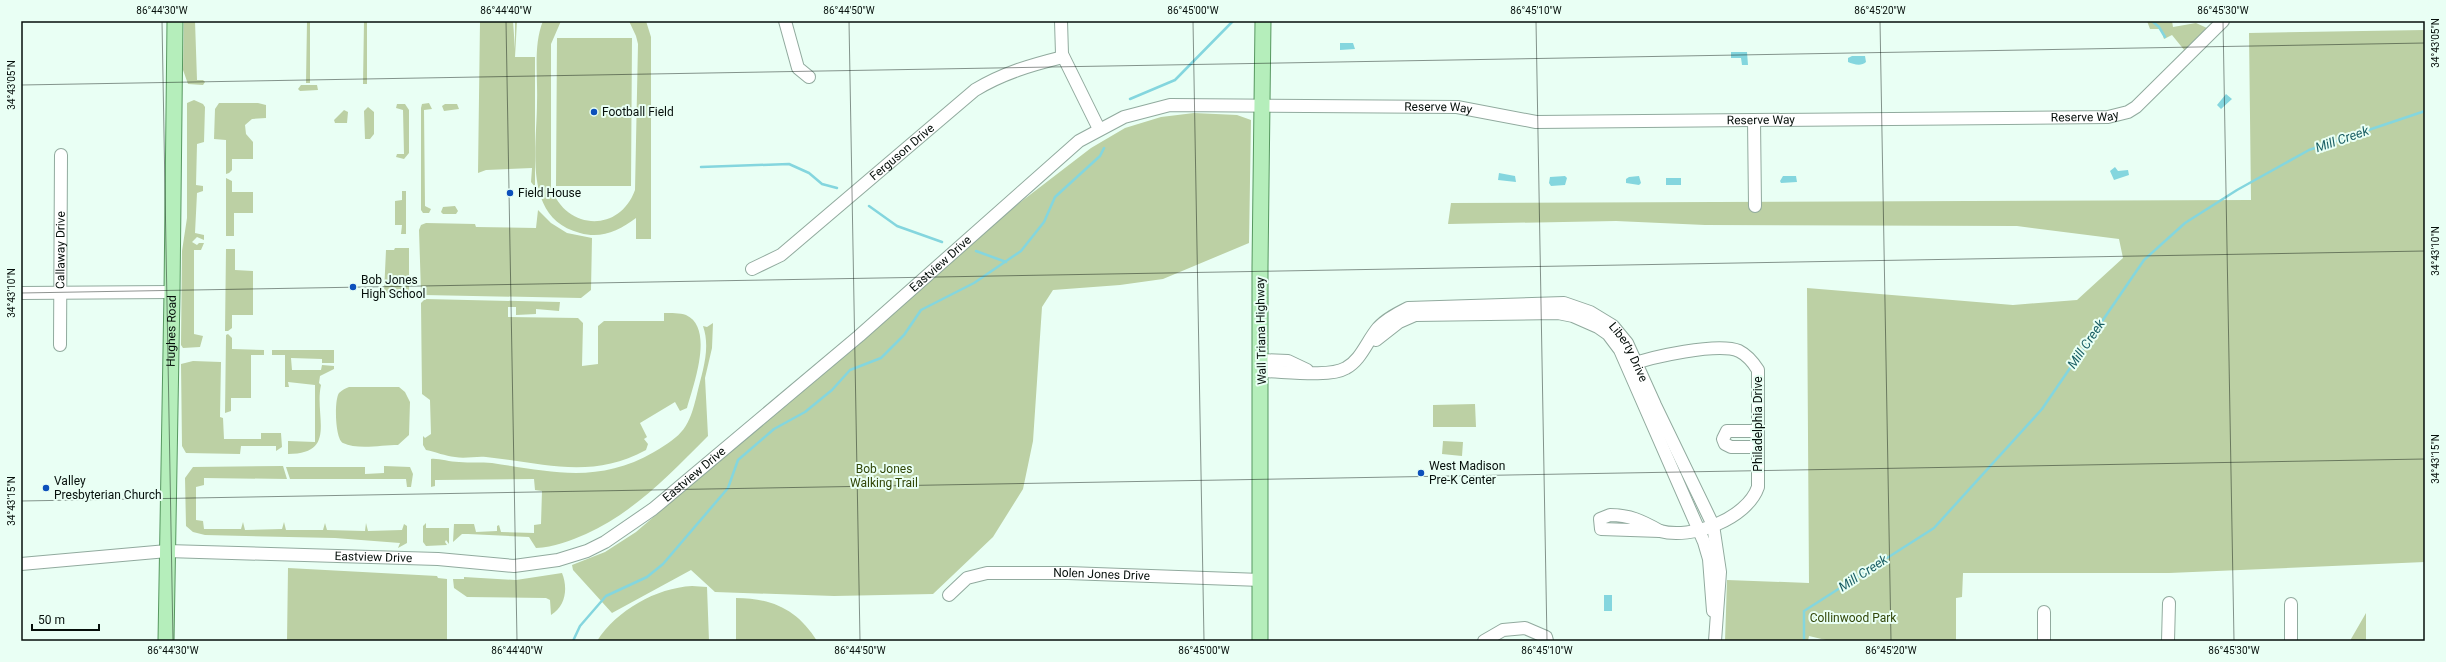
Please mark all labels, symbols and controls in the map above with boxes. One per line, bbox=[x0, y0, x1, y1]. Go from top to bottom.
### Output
text: 86°44'30"W bbox=[136, 5, 188, 16]
text: 86°44'40"W bbox=[480, 5, 532, 16]
text: 86°44'50"W bbox=[823, 5, 875, 16]
text: 86°45'00"W bbox=[1167, 5, 1219, 16]
text: 86°45'10"W bbox=[1510, 5, 1562, 16]
text: 86°45'20"W bbox=[1854, 5, 1906, 16]
text: 86°45'30"W bbox=[2197, 5, 2249, 16]
text: 34°43'05"N bbox=[2430, 18, 2441, 68]
text: 34°43'05"N bbox=[6, 60, 17, 110]
street label: Reserve Way bbox=[1404, 100, 1474, 117]
place label: Football Field bbox=[602, 105, 674, 119]
marker: Football Field bbox=[589, 107, 599, 117]
street label: Reserve Way bbox=[2051, 107, 2121, 125]
street label: Reserve Way bbox=[1727, 113, 1795, 127]
street label: Ferguson Drive bbox=[867, 121, 937, 183]
water label: Mill Creek bbox=[2313, 123, 2371, 155]
place label: Field House bbox=[518, 186, 581, 200]
marker: Field House bbox=[505, 188, 515, 198]
street label: Callaway Drive bbox=[53, 211, 68, 289]
text: 34°43'10"N bbox=[2430, 226, 2441, 276]
street label: Eastview Drive bbox=[907, 233, 974, 295]
text: 34°43'10"N bbox=[6, 268, 17, 318]
place label: Bob Jones High School bbox=[361, 273, 425, 301]
street label: Wall Triana Highway bbox=[1253, 277, 1269, 385]
marker: Bob Jones High School bbox=[348, 282, 358, 292]
street label: Hughes Road bbox=[164, 295, 179, 367]
water label: Mill Creek bbox=[2064, 316, 2108, 371]
street label: Liberty Drive bbox=[1606, 320, 1651, 384]
street label: Philadelphia Drive bbox=[1751, 376, 1765, 472]
text: 34°43'15"N bbox=[2430, 434, 2441, 484]
street label: Eastview Drive bbox=[660, 444, 728, 505]
place label: West Madison Pre-K Center bbox=[1429, 459, 1505, 487]
park label: Bob Jones Walking Trail bbox=[850, 462, 918, 490]
marker: West Madison Pre-K Center bbox=[1416, 468, 1426, 478]
place label: Valley Presbyterian Church bbox=[54, 474, 162, 502]
text: 34°43'15"N bbox=[6, 476, 17, 526]
marker: Valley Presbyterian Church bbox=[41, 483, 51, 493]
street label: Eastview Drive bbox=[334, 549, 412, 565]
water label: Mill Creek bbox=[1836, 551, 1891, 594]
street label: Nolen Jones Drive bbox=[1053, 566, 1150, 583]
scale bar bbox=[32, 606, 99, 632]
park label: Collinwood Park bbox=[1810, 611, 1897, 625]
text: 50 m bbox=[38, 613, 65, 627]
text: 86°44'30"W bbox=[147, 645, 199, 656]
text: 86°44'40"W bbox=[491, 645, 543, 656]
text: 86°44'50"W bbox=[834, 645, 886, 656]
text: 86°45'00"W bbox=[1178, 645, 1230, 656]
text: 86°45'10"W bbox=[1521, 645, 1573, 656]
text: 86°45'20"W bbox=[1865, 645, 1917, 656]
text: 86°45'30"W bbox=[2208, 645, 2260, 656]

